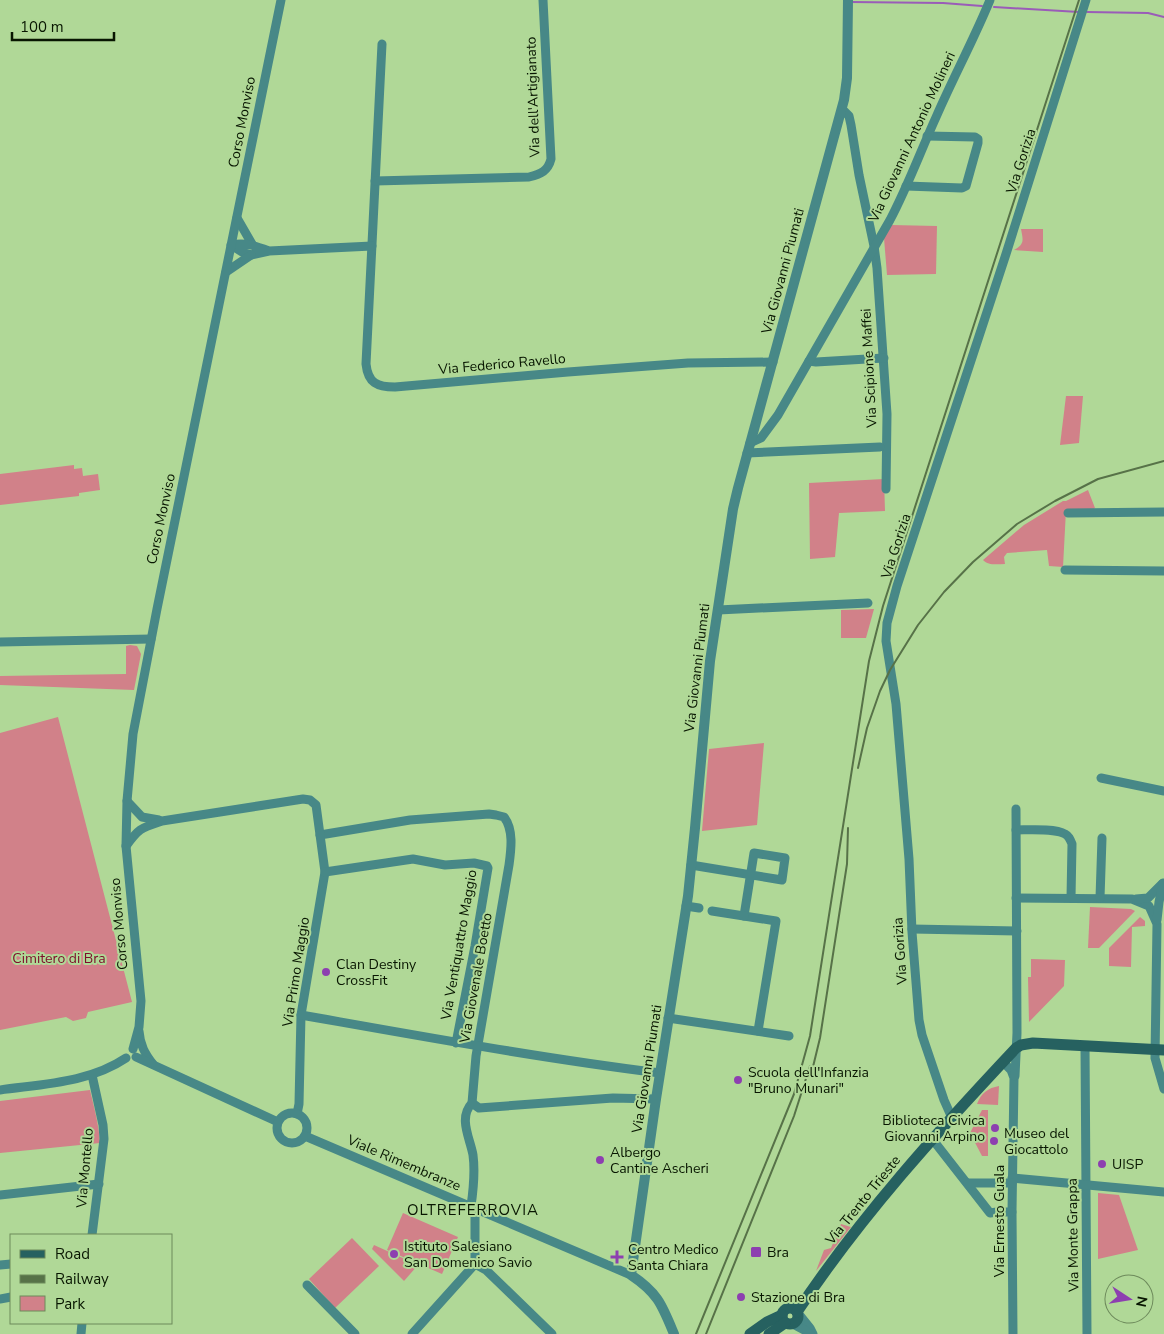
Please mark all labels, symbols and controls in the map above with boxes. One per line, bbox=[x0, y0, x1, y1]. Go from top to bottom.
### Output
scale bar bbox=[12, 10, 115, 42]
text: 100 m bbox=[20, 17, 64, 37]
street label: Via dell'Artigianato bbox=[521, 36, 545, 159]
street label: Via Giovanni Antonio Molineri bbox=[864, 49, 960, 226]
street label: Corso Monviso bbox=[224, 75, 260, 169]
street label: Via Gorizia bbox=[1001, 126, 1040, 197]
street label: Via Giovanni Piumati bbox=[757, 206, 809, 337]
street label: Via Scipione Maffei bbox=[856, 308, 882, 429]
street label: Via Federico Ravello bbox=[437, 349, 567, 379]
street label: Corso Monviso bbox=[142, 472, 180, 566]
street label: Via Gorizia bbox=[876, 511, 915, 582]
street label: Via Giovanni Piumati bbox=[680, 602, 714, 735]
street label: Via Ventiquattro Maggio bbox=[436, 868, 482, 1023]
street label: Corso Monviso bbox=[105, 877, 132, 971]
street label: Via Giovenale Boetto bbox=[455, 911, 497, 1046]
street label: Via Primo Maggio bbox=[278, 915, 314, 1029]
street label: Via Gorizia bbox=[888, 917, 912, 986]
park label: Cimitero di Bra bbox=[12, 949, 106, 968]
place label: Clan Destiny CrossFit bbox=[336, 955, 417, 990]
marker: Clan Destiny CrossFit bbox=[320, 966, 332, 978]
street label: Via Giovanni Piumati bbox=[627, 1003, 667, 1136]
place label: Scuola dell'Infanzia "Bruno Munari" bbox=[748, 1063, 869, 1098]
marker: Scuola dell'Infanzia "Bruno Munari" bbox=[732, 1074, 744, 1086]
place label: Biblioteca Civica Giovanni Arpino bbox=[882, 1111, 985, 1146]
marker: Biblioteca Civica Giovanni Arpino bbox=[989, 1122, 1001, 1134]
place label: Museo del Giocattolo bbox=[1004, 1124, 1070, 1159]
street label: Via Montello bbox=[72, 1127, 98, 1210]
street label: Viale Rimembranze bbox=[343, 1130, 464, 1196]
marker: Museo del Giocattolo bbox=[988, 1135, 1000, 1147]
place label: Albergo Cantine Ascheri bbox=[610, 1143, 709, 1178]
street label: Via Trento Trieste bbox=[820, 1151, 905, 1249]
marker: Albergo Cantine Ascheri bbox=[594, 1154, 606, 1166]
place label: UISP bbox=[1112, 1155, 1143, 1174]
marker: UISP bbox=[1096, 1158, 1108, 1170]
street label: Via Ernesto Guala bbox=[990, 1165, 1009, 1278]
street label: Via Monte Grappa bbox=[1063, 1178, 1084, 1293]
district label: OLTREFERROVIA bbox=[407, 1200, 539, 1220]
legend bbox=[10, 1234, 172, 1324]
place label: Istituto Salesiano San Domenico Savio bbox=[404, 1237, 533, 1272]
place label: Centro Medico Santa Chiara bbox=[628, 1240, 719, 1275]
place label: Bra bbox=[767, 1243, 789, 1262]
text: Road bbox=[55, 1244, 90, 1264]
marker: Bra bbox=[749, 1245, 763, 1259]
marker: Istituto Salesiano San Domenico Savio bbox=[388, 1248, 400, 1260]
marker: Centro Medico Santa Chiara bbox=[610, 1250, 624, 1264]
text: Railway bbox=[55, 1269, 109, 1289]
north arrow bbox=[1104, 1274, 1154, 1324]
place label: Stazione di Bra bbox=[751, 1288, 845, 1307]
marker: Stazione di Bra bbox=[735, 1291, 747, 1303]
text: Park bbox=[55, 1294, 85, 1314]
text: N bbox=[1131, 1294, 1152, 1309]

